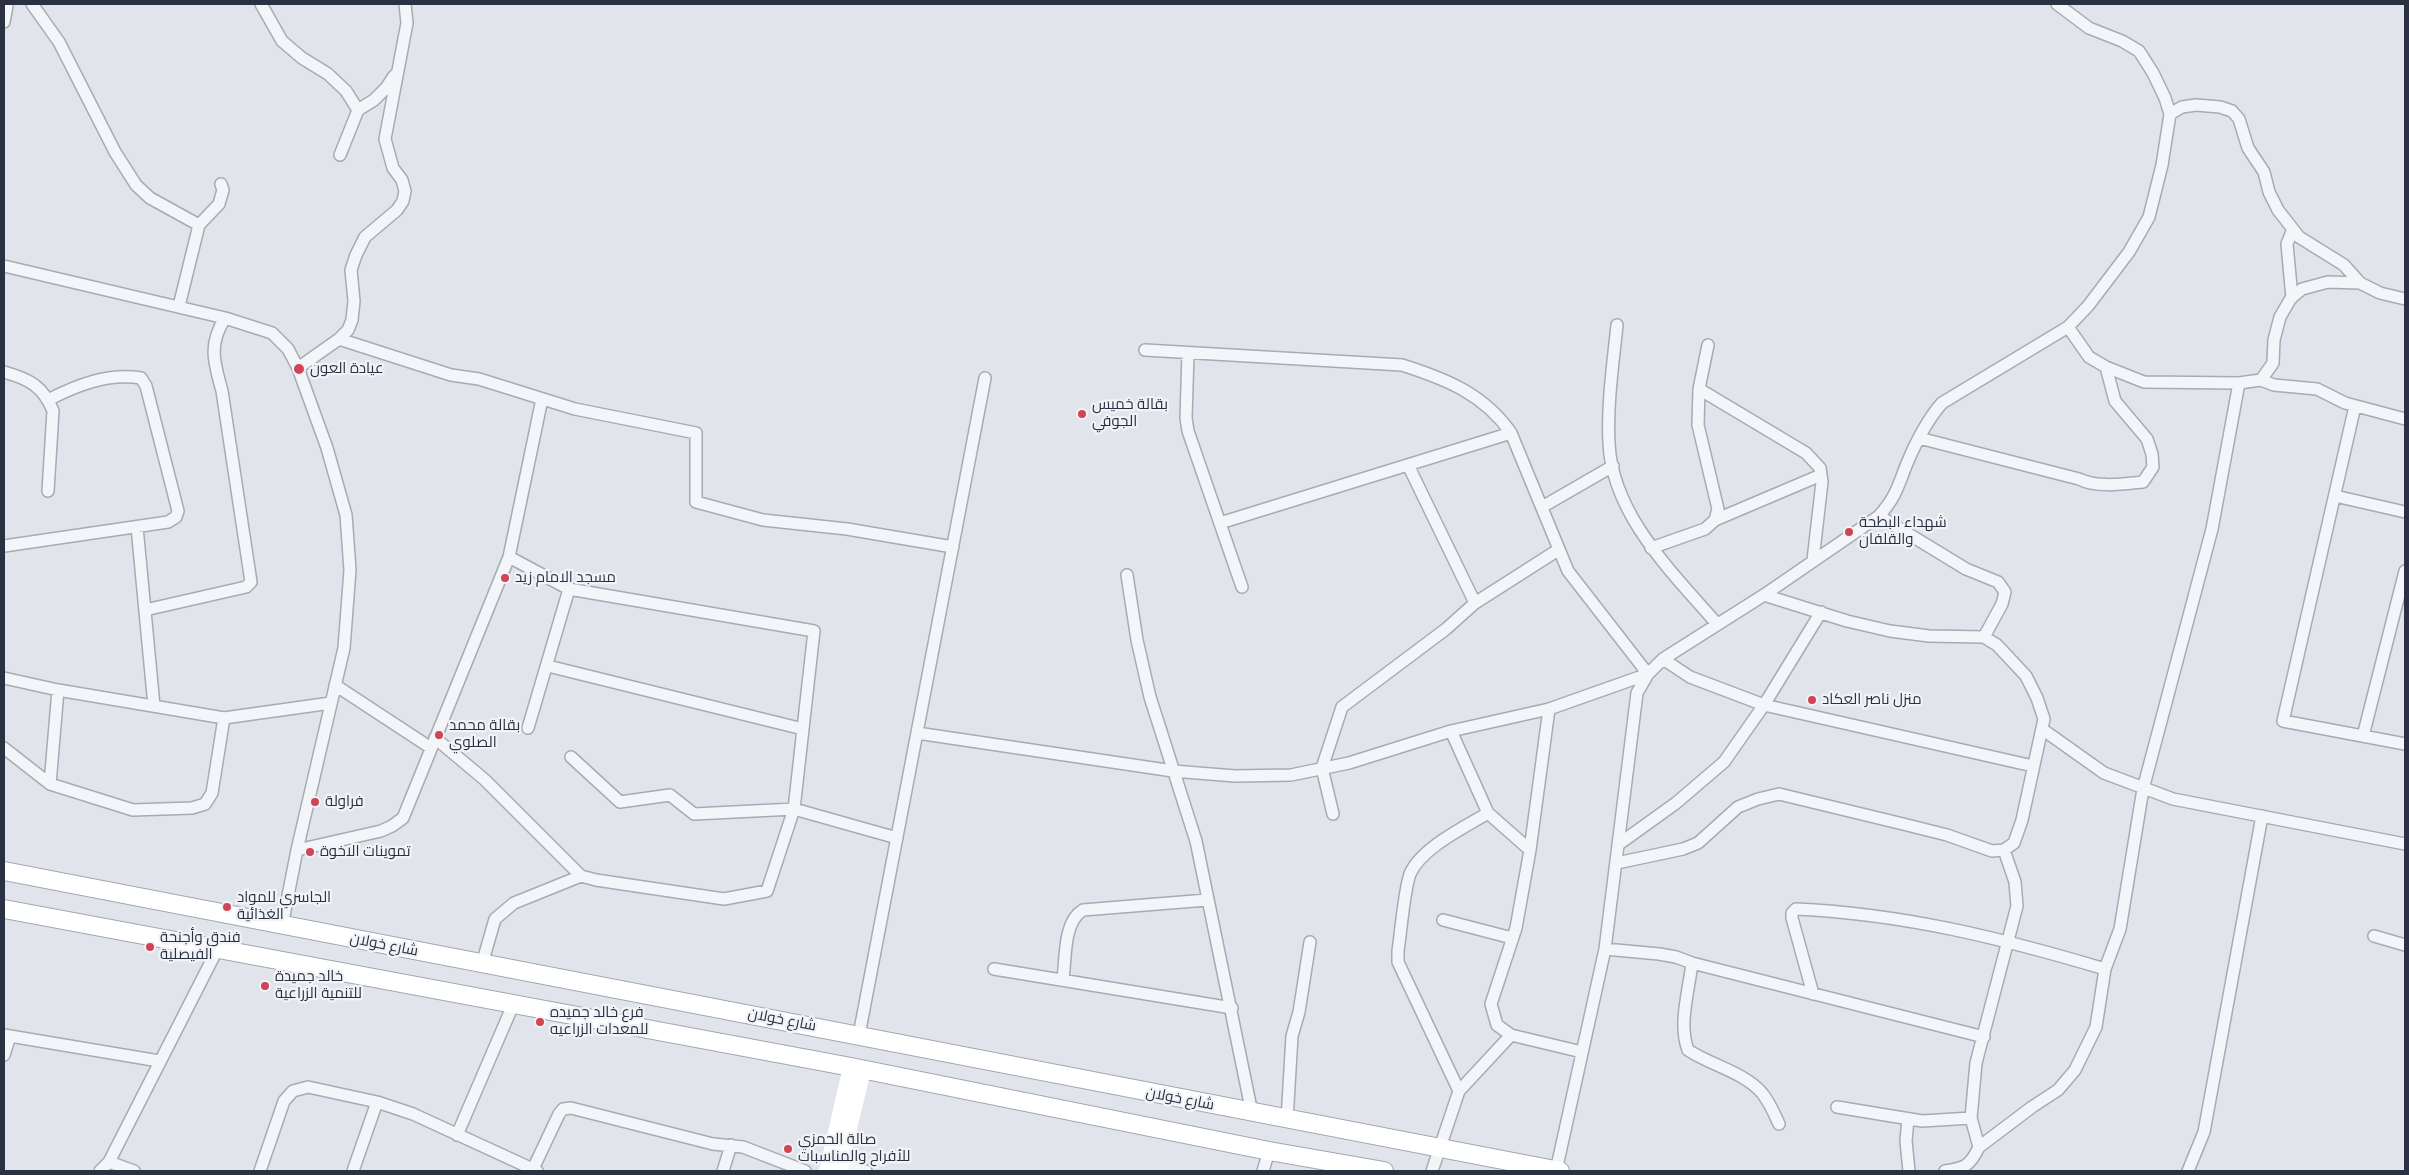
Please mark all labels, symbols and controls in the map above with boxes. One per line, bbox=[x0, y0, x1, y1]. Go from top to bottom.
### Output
place label: عيادة العون bbox=[310, 360, 384, 378]
marker: عيادة العون bbox=[292, 362, 306, 376]
place label: بقالة خميس الجوفي bbox=[1092, 396, 1168, 431]
marker: بقالة خميس الجوفي bbox=[1076, 408, 1088, 420]
place label: شهداء البطحة والقلفان bbox=[1859, 514, 1947, 549]
marker: شهداء البطحة والقلفان bbox=[1843, 526, 1855, 538]
place label: مسجد الامام زيد bbox=[515, 569, 616, 587]
marker: مسجد الامام زيد bbox=[499, 572, 511, 584]
place label: منزل ناصر العكاد bbox=[1822, 691, 1922, 709]
marker: منزل ناصر العكاد bbox=[1806, 694, 1818, 706]
place label: بقالة محمد الصلوي bbox=[449, 717, 520, 752]
marker: بقالة محمد الصلوي bbox=[433, 729, 445, 741]
place label: فراولة bbox=[325, 793, 364, 811]
marker: فراولة bbox=[309, 796, 321, 808]
place label: تموينات الاخوة bbox=[320, 843, 410, 861]
marker: تموينات الاخوة bbox=[304, 846, 316, 858]
place label: الجاسري للمواد الغذائية bbox=[237, 889, 331, 924]
marker: الجاسري للمواد الغذائية bbox=[221, 901, 233, 913]
place label: فندق وأجنحة الفيصلية bbox=[160, 929, 241, 964]
street label: شارع خولان bbox=[348, 930, 420, 960]
marker: فندق وأجنحة الفيصلية bbox=[144, 941, 156, 953]
place label: خالد جميدة للتنمية الزراعية bbox=[275, 968, 362, 1003]
marker: خالد جميدة للتنمية الزراعية bbox=[259, 980, 271, 992]
place label: فرع خالد جميده للمعدات الزراعيه bbox=[550, 1004, 648, 1039]
street label: شارع خولان bbox=[746, 1005, 818, 1035]
marker: فرع خالد جميده للمعدات الزراعيه bbox=[534, 1016, 546, 1028]
street label: شارع خولان bbox=[1144, 1084, 1216, 1114]
place label: صالة الحمزي للأفراح والمناسبات bbox=[798, 1131, 910, 1166]
marker: صالة الحمزي للأفراح والمناسبات bbox=[782, 1143, 794, 1155]

